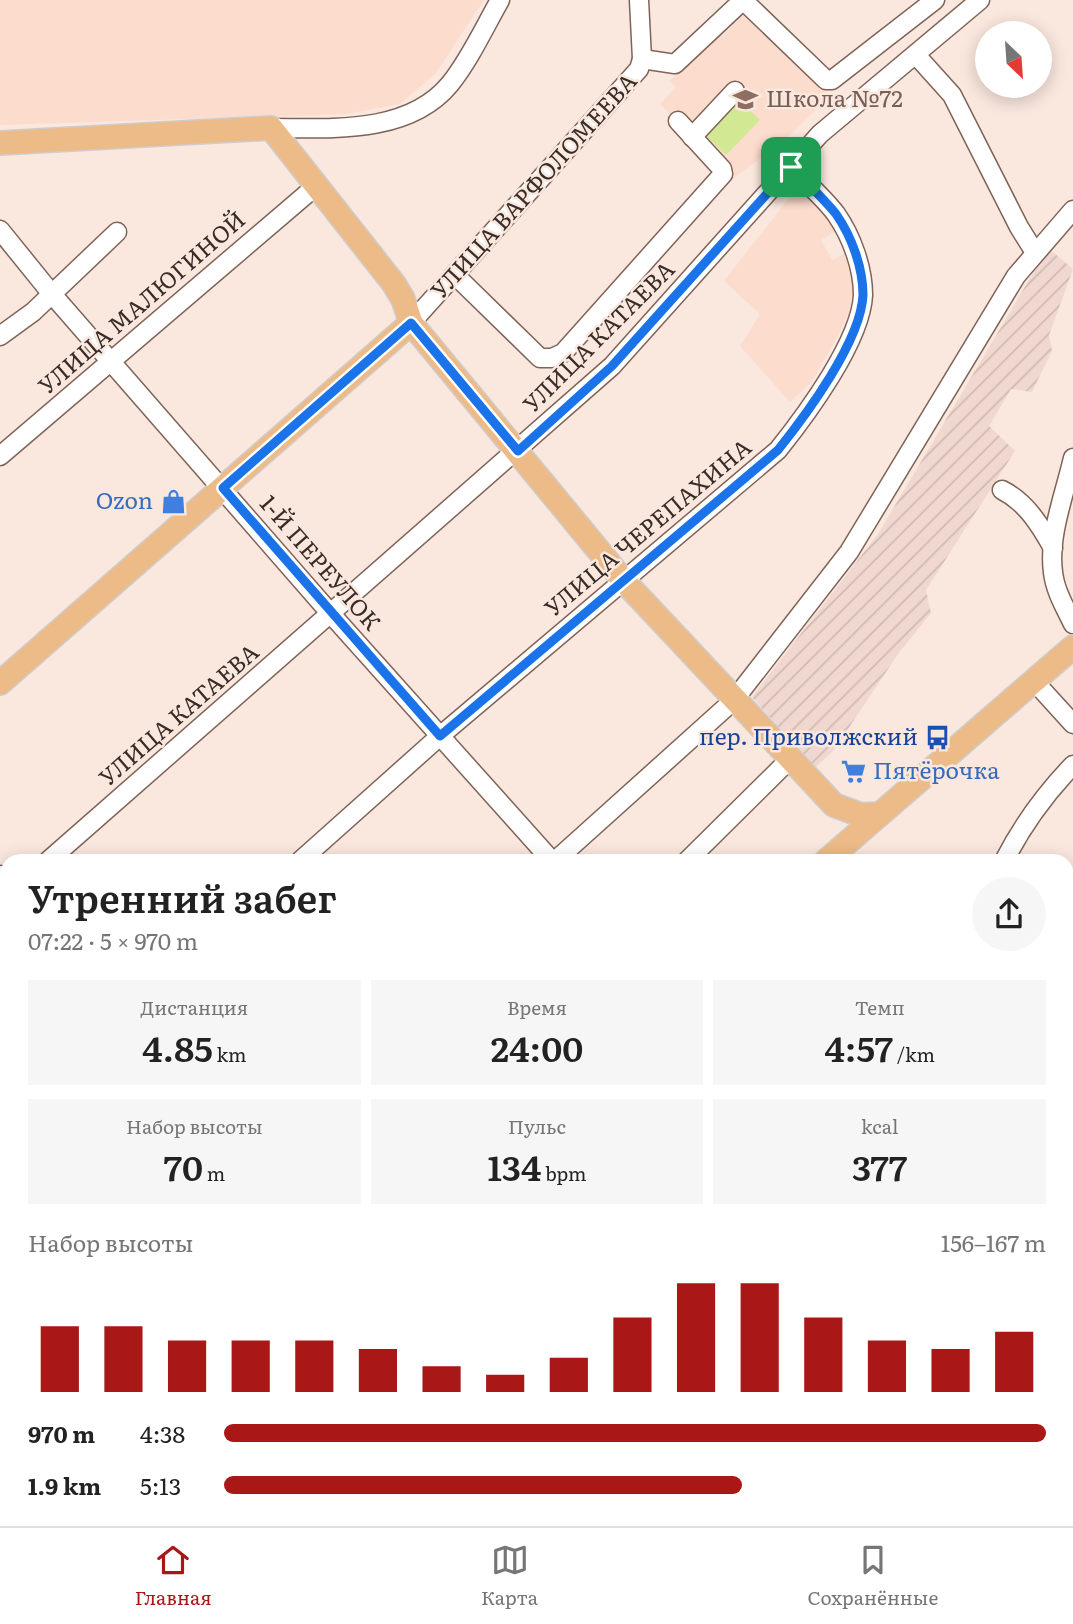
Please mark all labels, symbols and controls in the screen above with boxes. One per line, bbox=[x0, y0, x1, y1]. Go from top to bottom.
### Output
north arrow bbox=[975, 21, 1052, 98]
map controls bbox=[975, 21, 1052, 98]
street label: УЛИЦА ВАРФОЛОМЕЕВА bbox=[422, 64, 644, 305]
place label: Школа №72 bbox=[766, 80, 903, 114]
school or university icon: Школа №72 bbox=[732, 85, 760, 113]
pin bbox=[761, 137, 821, 197]
icon: arrive bbox=[772, 148, 810, 186]
street label: УЛИЦА МАЛЮГИНОЙ bbox=[30, 202, 252, 401]
street label: УЛИЦА КАТАЕВА bbox=[514, 252, 681, 419]
street label: УЛИЦА ЧЕРЕПАХИНА bbox=[536, 429, 758, 623]
place label: Ozon bbox=[96, 482, 153, 516]
shop icon: Ozon bbox=[159, 487, 187, 515]
street label: 1-Й ПЕРЕУЛОК bbox=[253, 487, 390, 637]
street label: УЛИЦА КАТАЕВА bbox=[90, 634, 265, 793]
place label: пер. Приволжский bbox=[699, 718, 918, 752]
bus stop icon: пер. Приволжский bbox=[924, 723, 952, 751]
place label: Пятёрочка bbox=[873, 752, 1000, 786]
supermarket icon: Пятёрочка bbox=[839, 757, 867, 785]
text: Утренний забег bbox=[28, 868, 337, 925]
button: share bbox=[972, 877, 1046, 951]
text: 07:22 · 5 × 970 m bbox=[28, 923, 198, 957]
text: Дистанция bbox=[140, 993, 248, 1021]
text: Время bbox=[507, 993, 567, 1021]
text: Темп bbox=[855, 993, 905, 1021]
text: 4.85 bbox=[142, 1021, 213, 1073]
text: 24:00 bbox=[491, 1021, 583, 1073]
text: 4:57 bbox=[824, 1021, 893, 1073]
text: km bbox=[213, 1040, 246, 1068]
text: /km bbox=[893, 1040, 935, 1068]
text: Набор высоты bbox=[126, 1112, 263, 1140]
text: Пульс bbox=[508, 1112, 566, 1140]
text: kcal bbox=[861, 1112, 898, 1140]
text: 70 bbox=[163, 1140, 203, 1192]
text: 134 bbox=[487, 1140, 541, 1192]
text: 377 bbox=[852, 1140, 907, 1192]
text: m bbox=[203, 1159, 225, 1187]
text: bpm bbox=[541, 1159, 587, 1187]
text: Набор высоты bbox=[28, 1225, 193, 1259]
text: 156–167 m bbox=[941, 1225, 1046, 1259]
text: 970 m bbox=[28, 1416, 95, 1450]
text: 4:38 bbox=[140, 1416, 185, 1450]
text: 1.9 km bbox=[28, 1468, 101, 1502]
text: 5:13 bbox=[140, 1468, 181, 1502]
tab: Главная bbox=[135, 1541, 212, 1611]
tab: Карта bbox=[481, 1541, 538, 1611]
tab: Сохранённые bbox=[808, 1541, 938, 1611]

